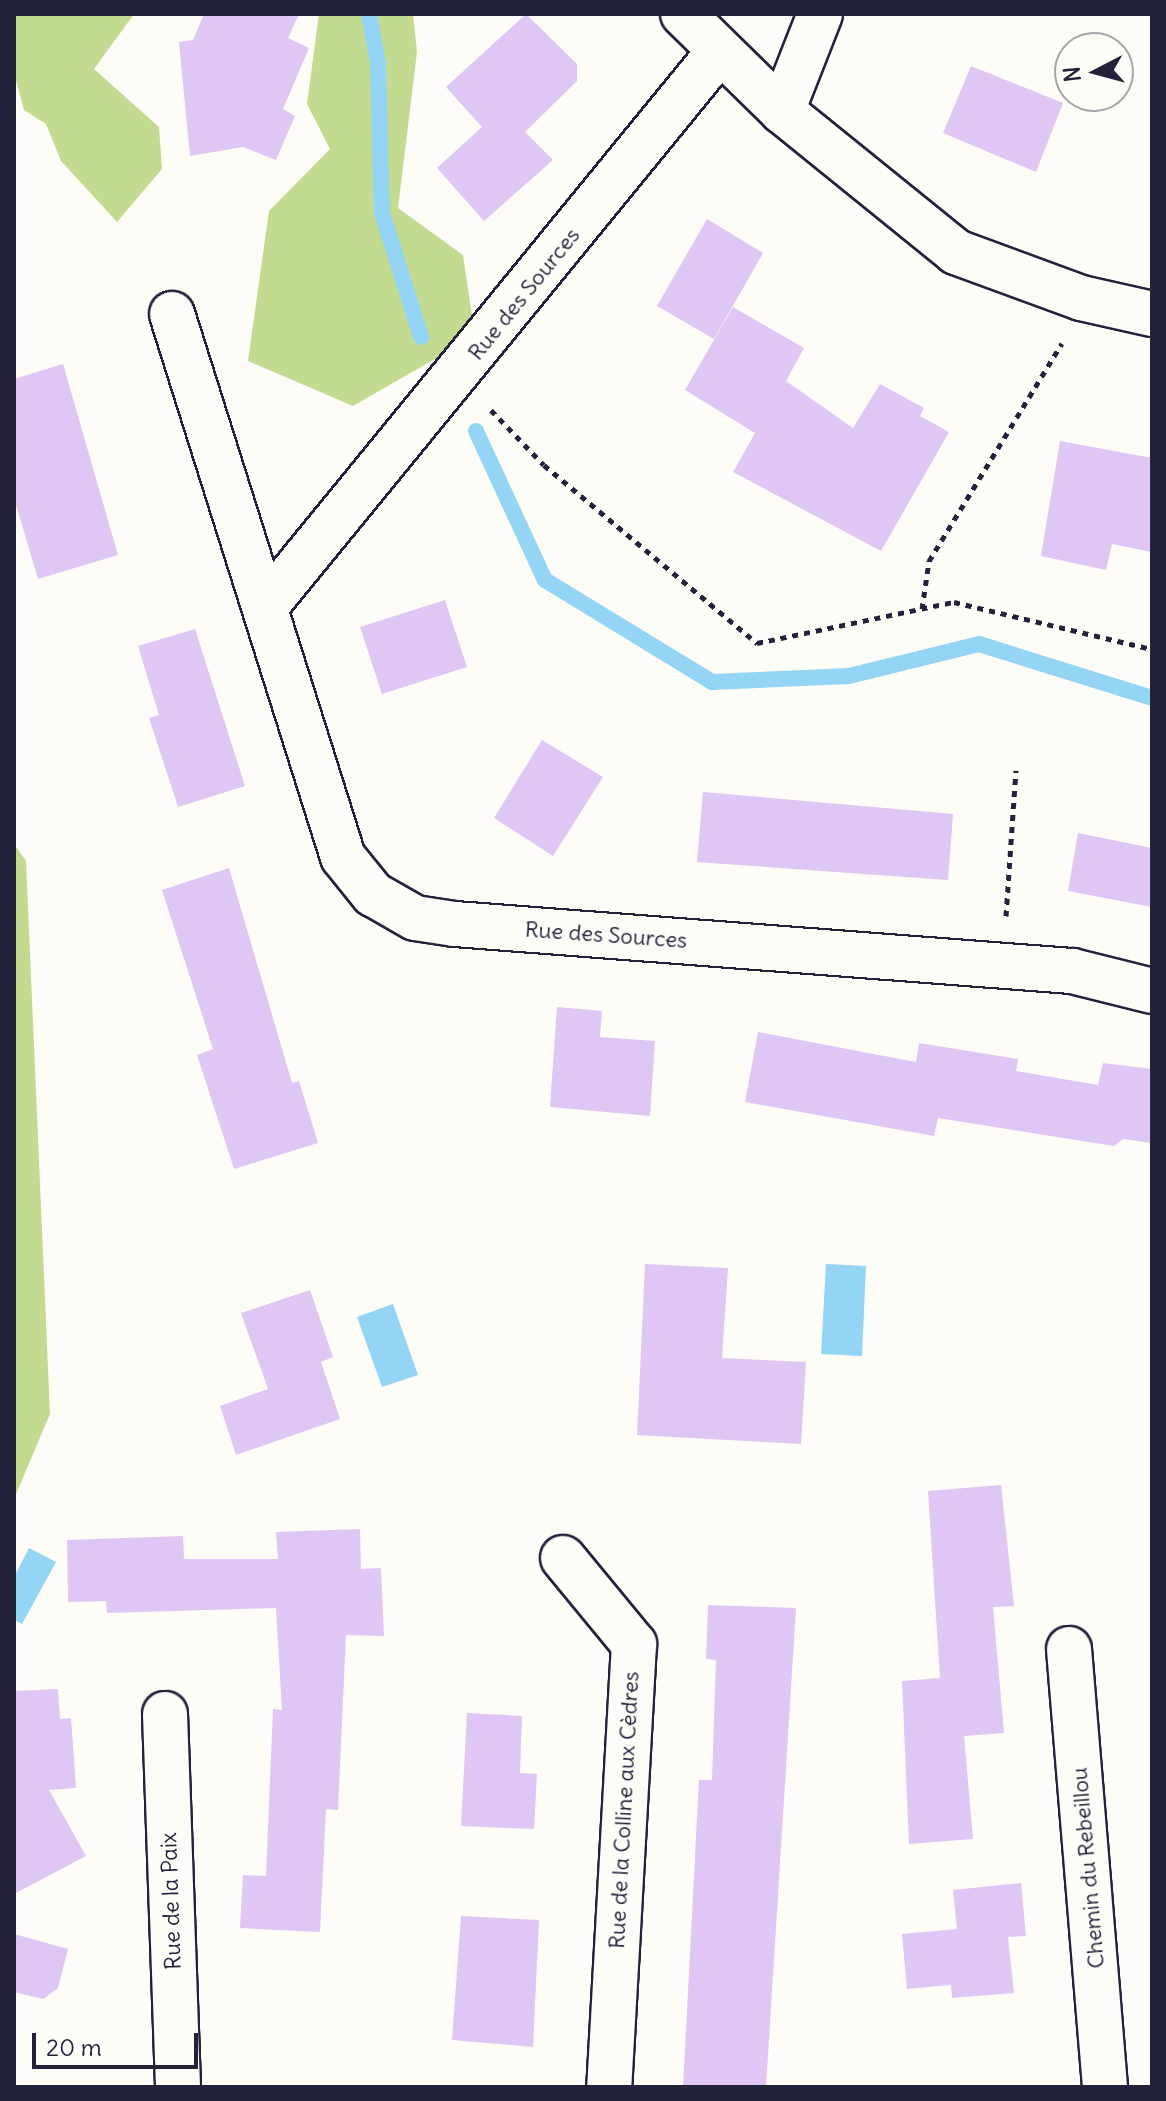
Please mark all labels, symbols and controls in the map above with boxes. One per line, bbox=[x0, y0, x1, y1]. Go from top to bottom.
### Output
north arrow bbox=[1054, 32, 1134, 112]
text: N bbox=[1057, 65, 1087, 83]
street label: Rue des Sources bbox=[463, 223, 585, 365]
street label: Rue des Sources bbox=[524, 916, 688, 954]
street label: Rue de la Colline aux Cèdres bbox=[604, 1671, 644, 1949]
street label: Chemin du Rebeillou bbox=[1066, 1766, 1110, 1970]
street label: Rue de la Paix bbox=[155, 1832, 187, 1970]
scale bar bbox=[36, 2017, 202, 2067]
text: 20 m bbox=[46, 2032, 102, 2062]

